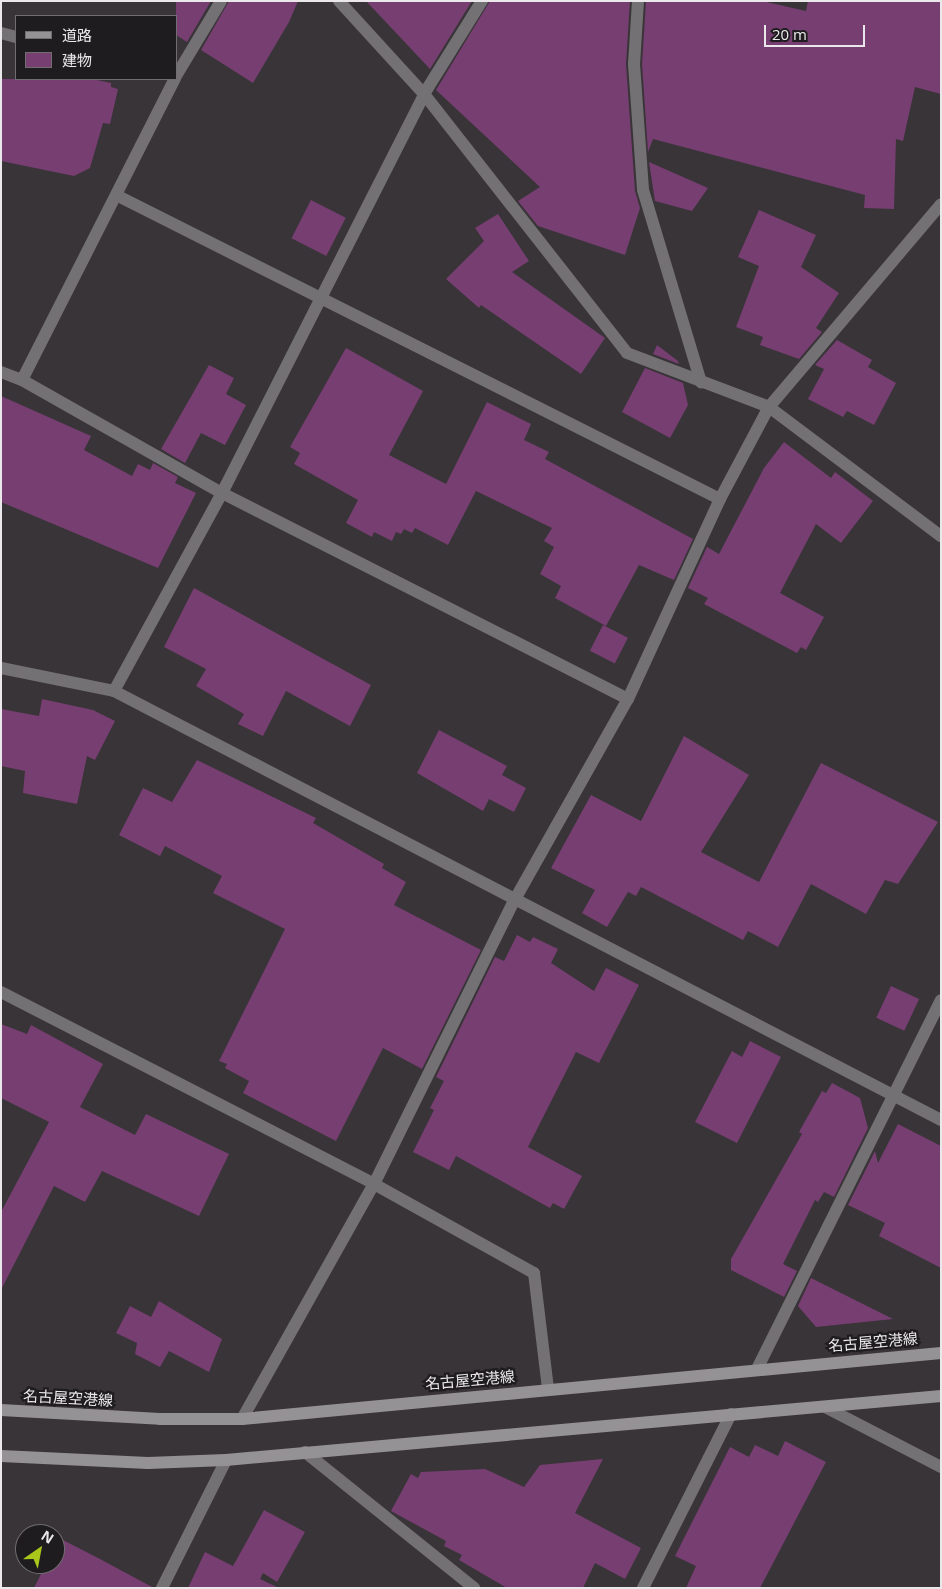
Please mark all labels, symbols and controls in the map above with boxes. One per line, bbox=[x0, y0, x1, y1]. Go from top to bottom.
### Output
legend bbox=[15, 15, 178, 80]
scale bar bbox=[767, 15, 868, 47]
text: 20 m bbox=[772, 24, 807, 44]
text: 道路 bbox=[62, 25, 92, 45]
text: 建物 bbox=[62, 50, 92, 70]
street label: 名古屋空港線 bbox=[827, 1329, 919, 1355]
street label: 名古屋空港線 bbox=[424, 1367, 516, 1393]
street label: 名古屋空港線 bbox=[23, 1387, 113, 1409]
north arrow bbox=[15, 1524, 65, 1574]
text: N bbox=[38, 1526, 58, 1548]

